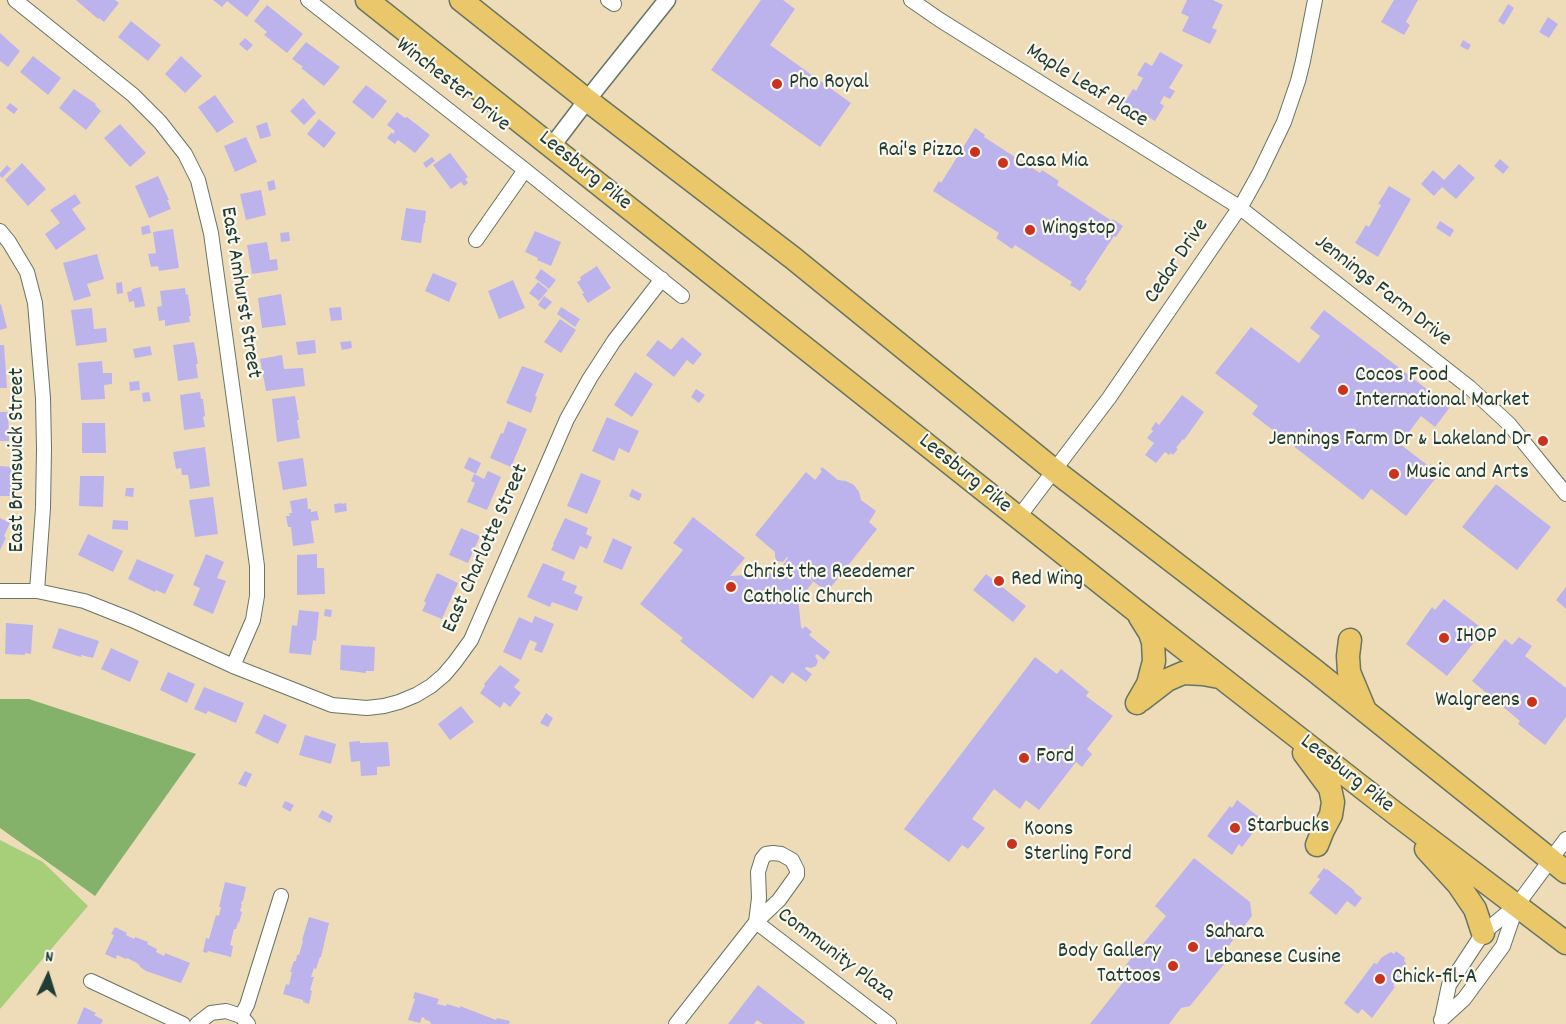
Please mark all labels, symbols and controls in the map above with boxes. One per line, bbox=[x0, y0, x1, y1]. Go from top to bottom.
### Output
street label: Winchester Drive bbox=[389, 33, 515, 139]
street label: Maple Leaf Place bbox=[1020, 39, 1152, 135]
place label: Pho Royal bbox=[789, 71, 869, 97]
marker: Pho Royal bbox=[770, 77, 784, 91]
street label: Leesburg Pike bbox=[532, 126, 636, 218]
place label: Rai's Pizza bbox=[878, 139, 963, 165]
marker: Rai's Pizza bbox=[968, 145, 982, 159]
place label: Casa Mia bbox=[1015, 150, 1088, 176]
marker: Casa Mia bbox=[996, 156, 1010, 170]
street label: East Amhurst Street bbox=[212, 205, 266, 381]
street label: Cedar Drive bbox=[1140, 215, 1216, 309]
place label: Wingstop bbox=[1042, 217, 1116, 243]
marker: Wingstop bbox=[1023, 223, 1037, 237]
street label: Jennings Farm Drive bbox=[1308, 230, 1456, 354]
place label: Cocos Food International Market bbox=[1355, 364, 1529, 416]
street label: East Brunswick Street bbox=[6, 368, 32, 552]
marker: Cocos Food International Market bbox=[1336, 383, 1350, 397]
place label: Jennings Farm Dr & Lakeland Dr bbox=[1269, 428, 1531, 454]
street label: Leesburg Pike bbox=[912, 429, 1016, 521]
marker: Jennings Farm Dr & Lakeland Dr bbox=[1536, 434, 1550, 448]
street label: East Charlotte Street bbox=[438, 461, 536, 637]
place label: Music and Arts bbox=[1406, 461, 1529, 487]
marker: Music and Arts bbox=[1387, 467, 1401, 481]
place label: Christ the Reedemer Catholic Church bbox=[743, 561, 914, 612]
place label: Red Wing bbox=[1011, 568, 1083, 594]
marker: Red Wing bbox=[992, 574, 1006, 588]
marker: Christ the Reedemer Catholic Church bbox=[724, 580, 738, 594]
place label: IHOP bbox=[1456, 625, 1497, 651]
marker: IHOP bbox=[1437, 631, 1451, 645]
place label: Walgreens bbox=[1435, 689, 1520, 715]
marker: Walgreens bbox=[1525, 695, 1539, 709]
street label: Leesburg Pike bbox=[1294, 730, 1398, 820]
place label: Ford bbox=[1036, 745, 1074, 771]
marker: Ford bbox=[1017, 751, 1031, 765]
place label: Starbucks bbox=[1247, 815, 1329, 841]
place label: Koons Sterling Ford bbox=[1024, 818, 1132, 870]
marker: Starbucks bbox=[1228, 821, 1242, 835]
marker: Koons Sterling Ford bbox=[1005, 837, 1019, 851]
street label: Community Plaza bbox=[771, 903, 899, 1009]
place label: Sahara Lebanese Cusine bbox=[1205, 921, 1341, 972]
place label: Body Gallery Tattoos bbox=[1058, 940, 1161, 992]
marker: Sahara Lebanese Cusine bbox=[1186, 940, 1200, 954]
north arrow bbox=[18, 946, 78, 1006]
text: N bbox=[45, 946, 54, 969]
marker: Body Gallery Tattoos bbox=[1166, 959, 1180, 973]
place label: Chick-fil-A bbox=[1392, 966, 1477, 992]
marker: Chick-fil-A bbox=[1373, 972, 1387, 986]

